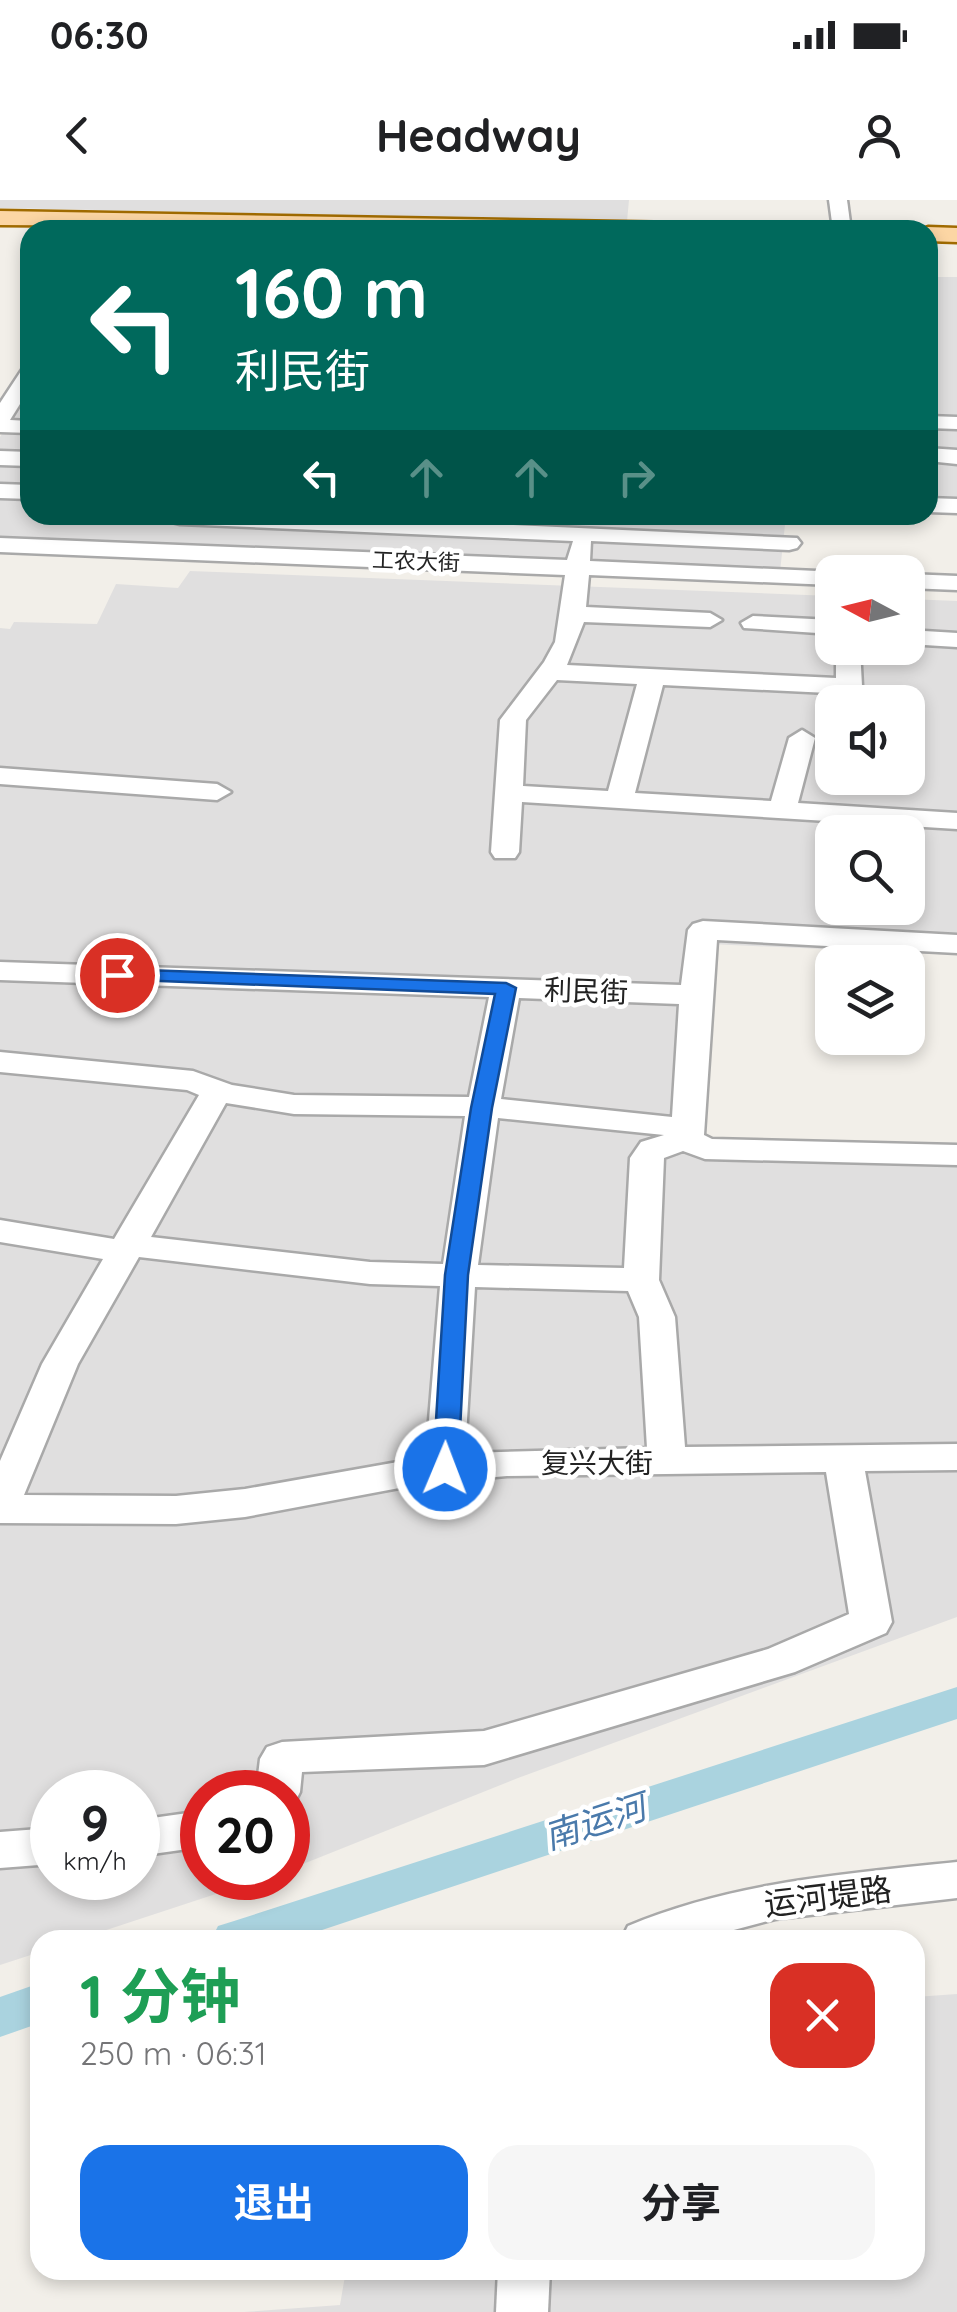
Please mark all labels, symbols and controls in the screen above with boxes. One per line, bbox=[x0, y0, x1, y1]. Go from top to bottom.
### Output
text: 06:30 bbox=[50, 11, 148, 59]
text: Headway bbox=[376, 107, 581, 163]
icon: back bbox=[50, 108, 105, 163]
icon: person bbox=[852, 108, 907, 163]
text: 160 m bbox=[235, 248, 428, 336]
icon: left bbox=[70, 260, 200, 390]
text: 利民街 bbox=[235, 342, 370, 398]
icon: left bbox=[294, 450, 349, 505]
icon: ahead bbox=[399, 450, 454, 505]
icon: ahead bbox=[504, 450, 559, 505]
icon: right bbox=[609, 450, 664, 505]
street label: 工农大街 bbox=[372, 545, 460, 577]
north arrow bbox=[815, 555, 925, 665]
map controls bbox=[815, 555, 925, 1055]
button: sound bbox=[815, 685, 925, 795]
button: search bbox=[815, 815, 925, 925]
pin bbox=[75, 933, 160, 1018]
button: layers bbox=[815, 945, 925, 1055]
icon: arrive bbox=[90, 948, 145, 1003]
street label: 利民街 bbox=[543, 972, 629, 1009]
position arrow bbox=[393, 1417, 497, 1521]
street label: 复兴大街 bbox=[541, 1445, 653, 1480]
speed limit sign: 20 bbox=[180, 1770, 310, 1900]
water label: 南运河 bbox=[538, 1782, 657, 1858]
text: 9 bbox=[81, 1791, 109, 1854]
text: km/h bbox=[63, 1845, 127, 1876]
street label: 运河堤路 bbox=[762, 1868, 894, 1924]
text: 1 分钟 bbox=[80, 1958, 240, 2033]
button: close bbox=[770, 1963, 875, 2068]
text: 250 m · 06:31 bbox=[80, 2033, 267, 2073]
button: 退出 bbox=[80, 2145, 468, 2260]
button: 分享 bbox=[488, 2145, 875, 2260]

